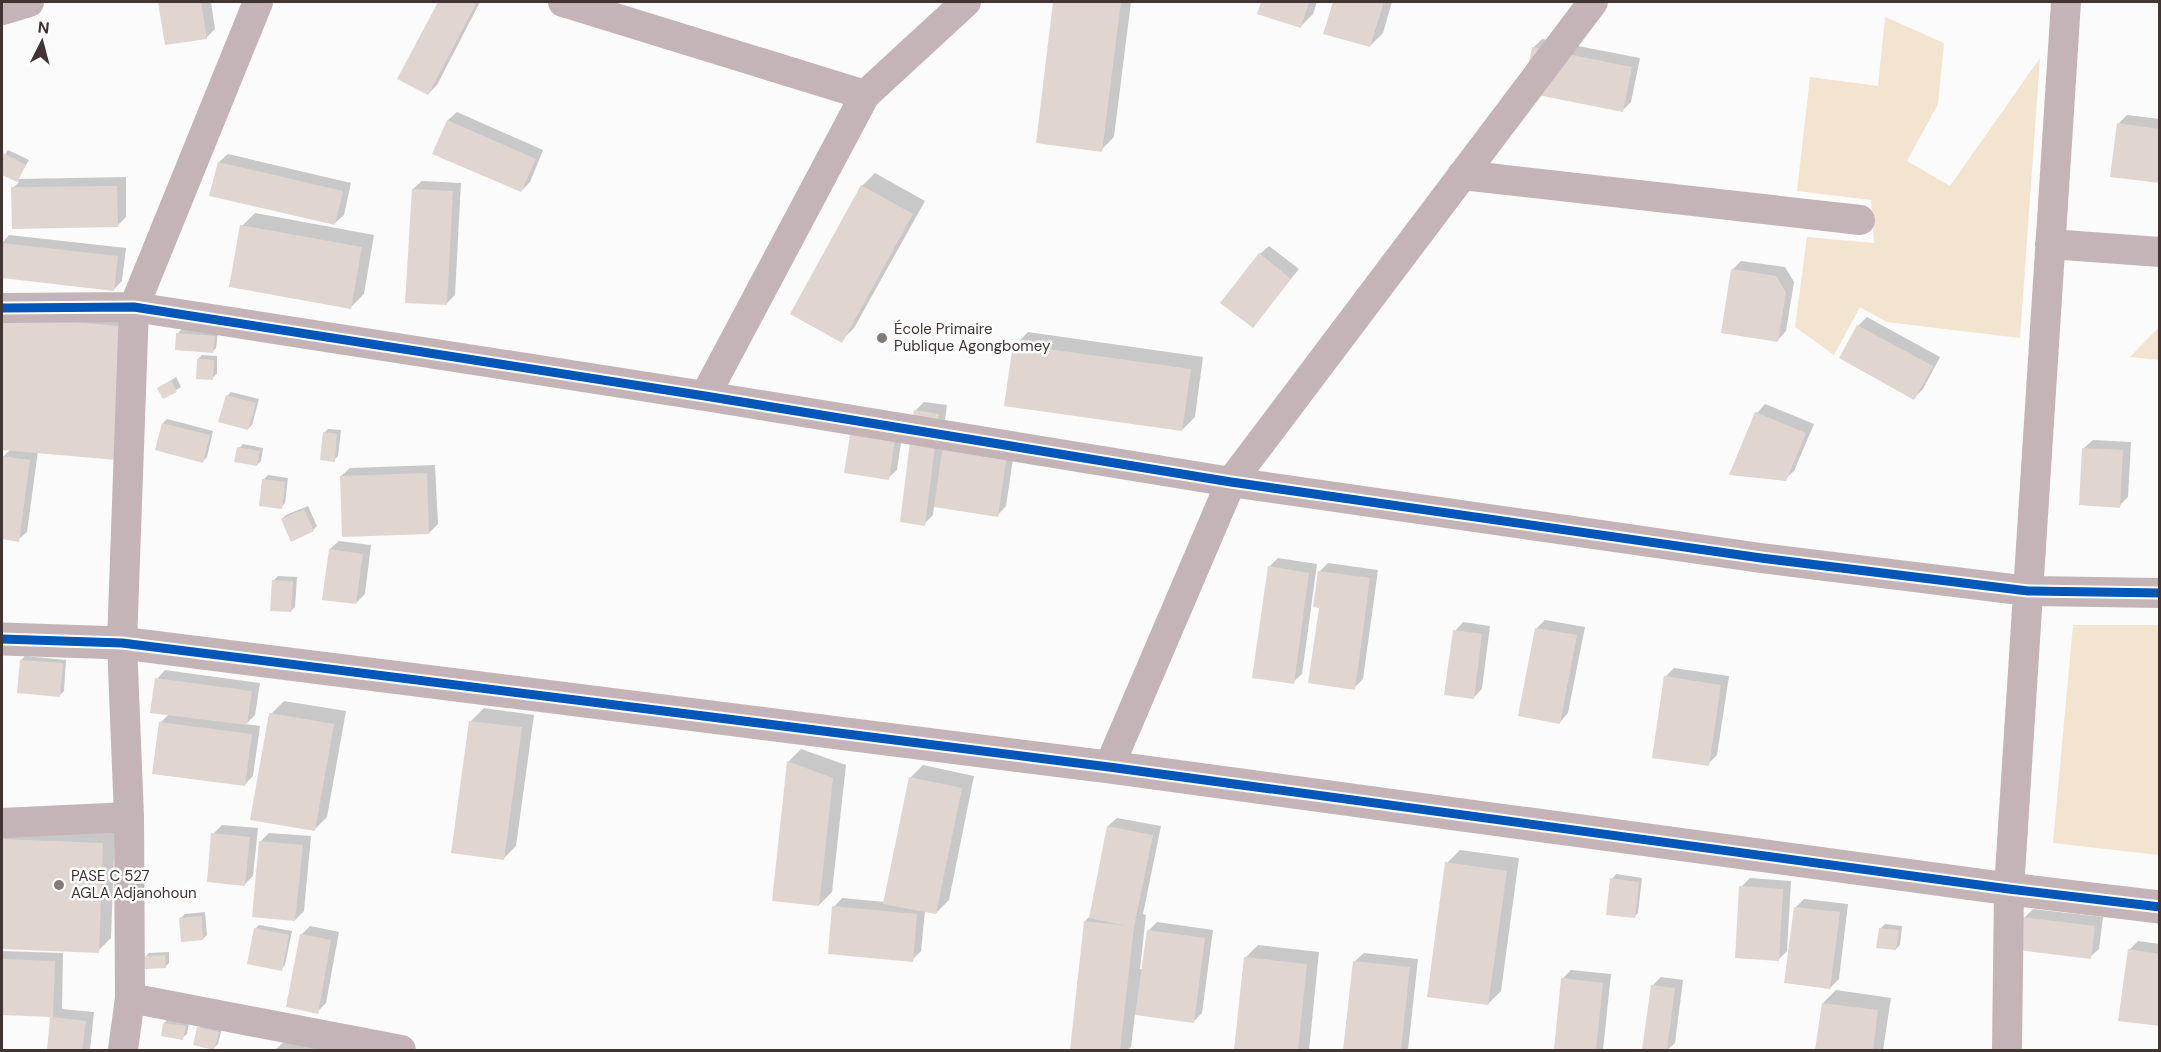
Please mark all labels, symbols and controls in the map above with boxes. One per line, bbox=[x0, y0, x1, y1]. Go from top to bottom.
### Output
north arrow bbox=[12, 12, 72, 72]
text: N bbox=[37, 17, 50, 39]
place label: École Primaire Publique Agongbomey bbox=[894, 319, 1051, 356]
marker: École Primaire Publique Agongbomey bbox=[875, 331, 889, 345]
place label: PASE C 527 AGLA Adjanohoun bbox=[71, 866, 197, 903]
marker: PASE C 527 AGLA Adjanohoun bbox=[52, 878, 66, 892]

